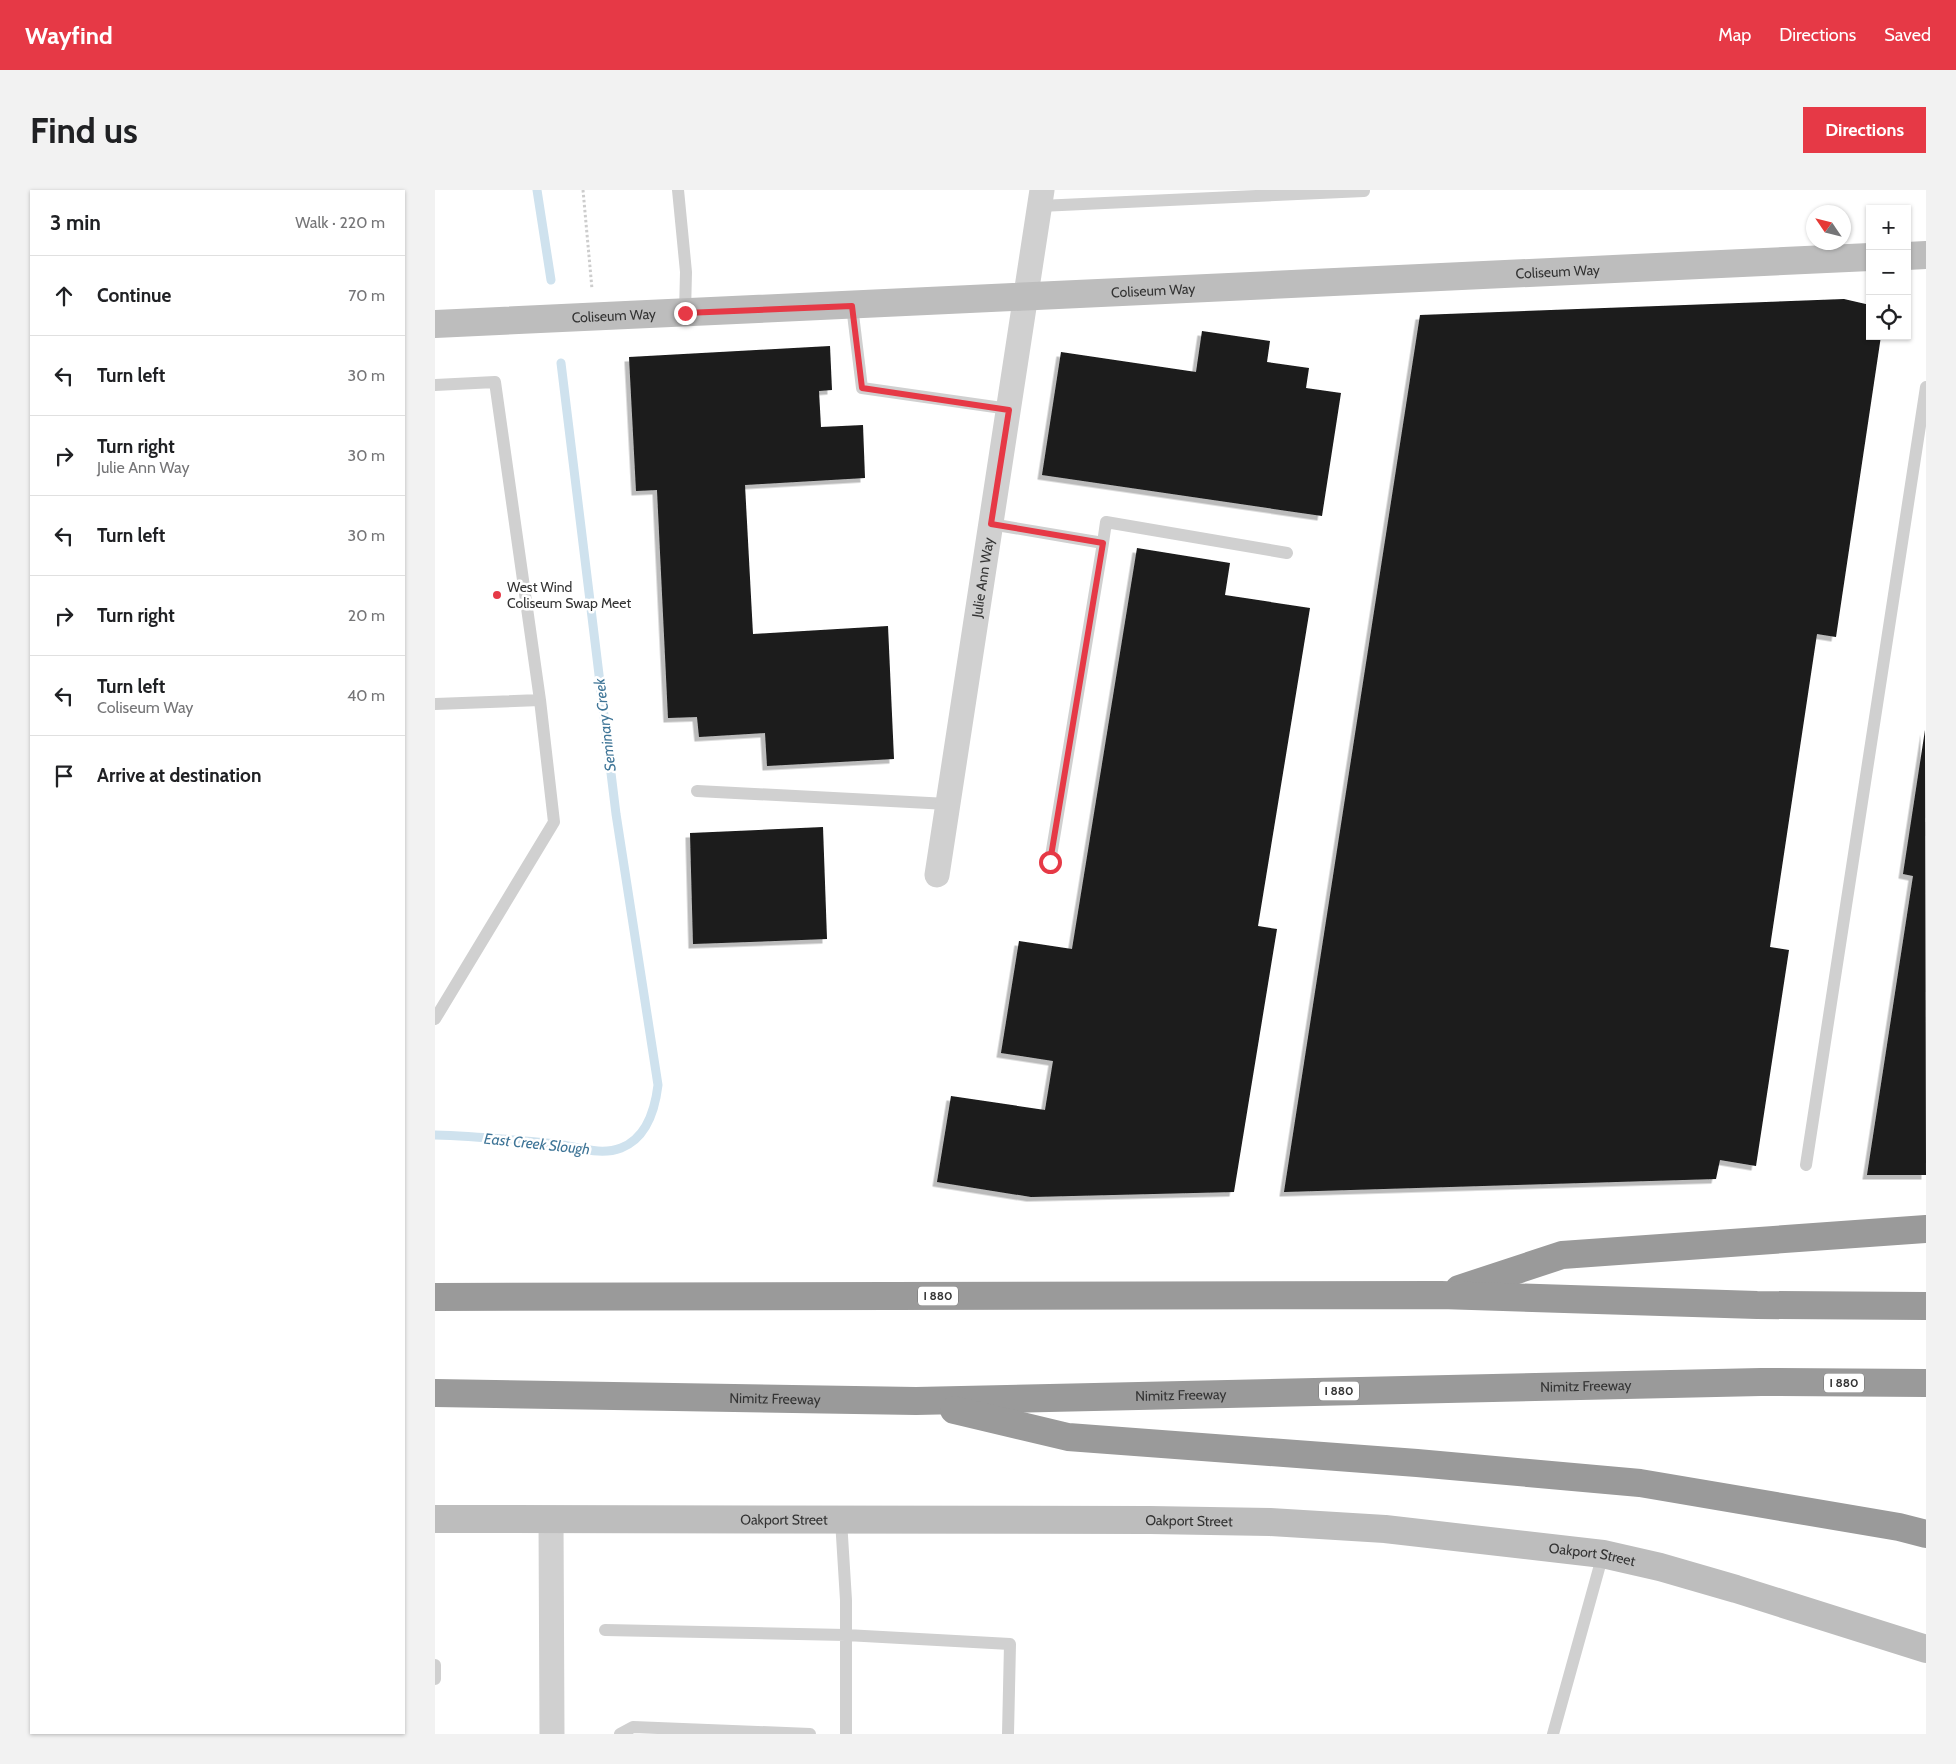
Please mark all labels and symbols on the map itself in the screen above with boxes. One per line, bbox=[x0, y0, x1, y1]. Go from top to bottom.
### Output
north arrow bbox=[1806, 205, 1851, 250]
street label: Coliseum Way bbox=[1515, 261, 1600, 283]
street label: Coliseum Way bbox=[1111, 280, 1196, 301]
route end bbox=[674, 302, 697, 325]
street label: Coliseum Way bbox=[571, 305, 656, 327]
street label: Julie Ann Way bbox=[967, 536, 998, 620]
place label: West Wind Coliseum Swap Meet bbox=[507, 578, 631, 612]
marker: West Wind Coliseum Swap Meet bbox=[491, 589, 503, 601]
water label: Seminary Creek bbox=[590, 677, 620, 773]
route start bbox=[1039, 851, 1062, 874]
water label: East Creek Slough bbox=[483, 1129, 591, 1159]
road number: I 880 bbox=[918, 1286, 958, 1306]
road number: I 880 bbox=[1824, 1374, 1864, 1392]
street label: Nimitz Freeway bbox=[1540, 1376, 1632, 1396]
road number: I 880 bbox=[1319, 1382, 1359, 1400]
street label: Nimitz Freeway bbox=[1135, 1385, 1227, 1405]
street label: Nimitz Freeway bbox=[729, 1389, 821, 1408]
street label: Oakport Street bbox=[740, 1510, 828, 1529]
street label: Oakport Street bbox=[1145, 1511, 1233, 1530]
street label: Oakport Street bbox=[1548, 1539, 1638, 1570]

